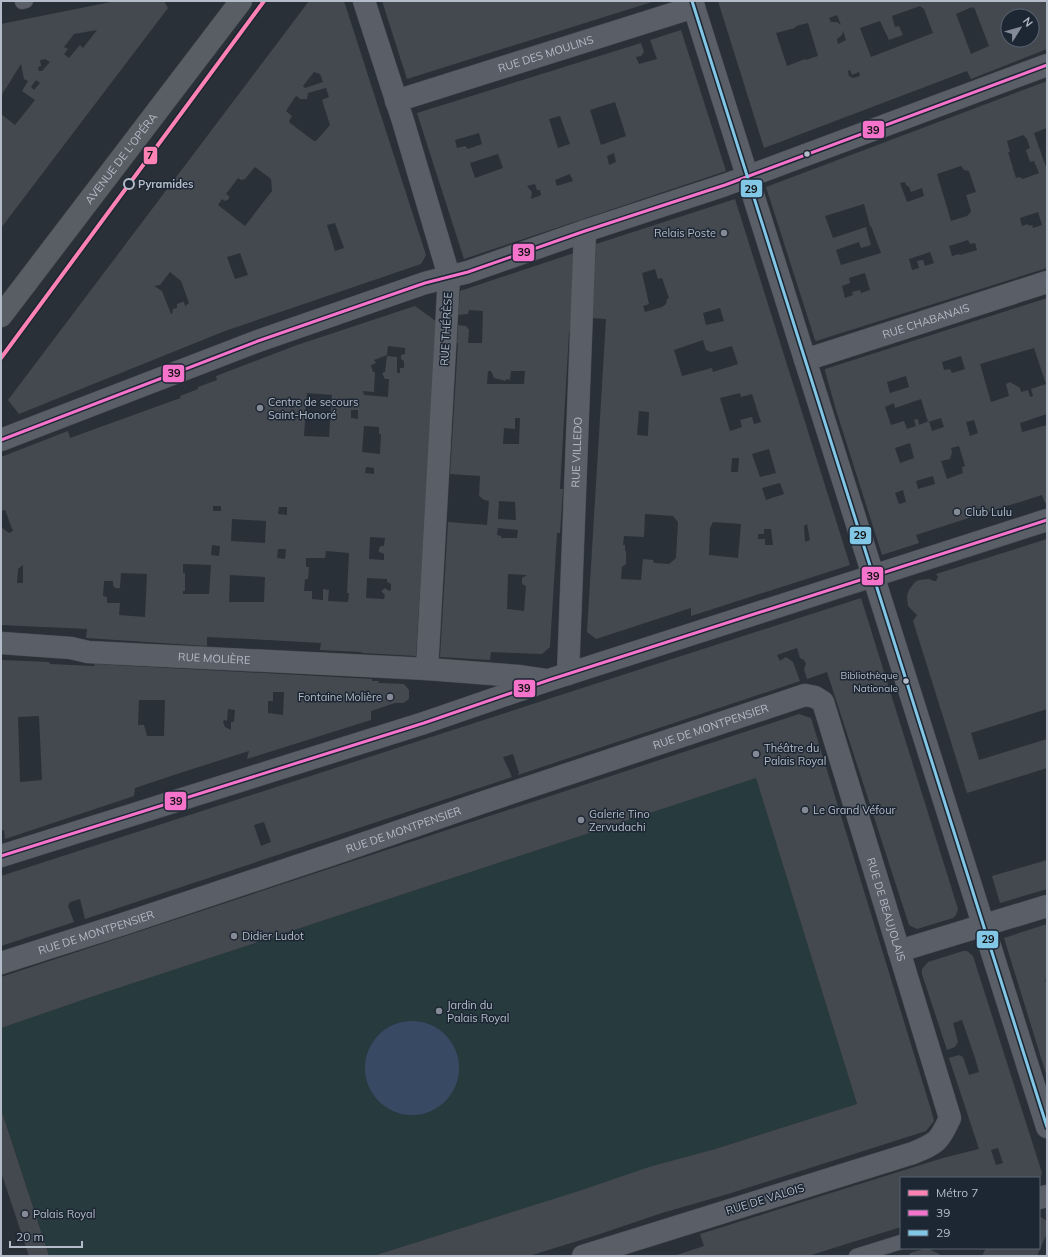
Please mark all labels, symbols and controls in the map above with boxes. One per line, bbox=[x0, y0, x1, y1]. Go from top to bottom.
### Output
north arrow bbox=[1000, 8, 1040, 48]
text: N bbox=[1020, 14, 1036, 30]
street label: RUE DES MOULINS bbox=[496, 32, 595, 75]
street label: AVENUE DE L'OPÉRA bbox=[82, 110, 160, 207]
line badge: 39 bbox=[862, 120, 885, 139]
text: 39 bbox=[866, 123, 880, 137]
line badge: 7 bbox=[143, 146, 158, 165]
text: 7 bbox=[147, 148, 154, 162]
unlabelled marker bbox=[802, 149, 812, 159]
place label: Pyramides bbox=[138, 177, 194, 191]
marker: Pyramides bbox=[123, 178, 135, 190]
line badge: 29 bbox=[740, 179, 763, 198]
text: 29 bbox=[744, 182, 758, 196]
place label: Relais Poste bbox=[654, 226, 716, 240]
marker: Relais Poste bbox=[719, 228, 729, 238]
line badge: 39 bbox=[512, 243, 535, 262]
text: 39 bbox=[517, 245, 531, 259]
street label: RUE THÉRÈSE bbox=[437, 292, 455, 366]
street label: RUE CHABANAIS bbox=[881, 300, 971, 342]
line badge: 39 bbox=[162, 364, 185, 383]
text: 39 bbox=[167, 366, 181, 380]
place label: Centre de secours Saint-Honoré bbox=[268, 395, 358, 422]
marker: Centre de secours Saint-Honoré bbox=[255, 403, 265, 413]
street label: RUE VILLEDO bbox=[568, 417, 585, 488]
place label: Club Lulu bbox=[965, 505, 1012, 519]
marker: Club Lulu bbox=[952, 507, 962, 517]
line badge: 29 bbox=[849, 526, 872, 545]
text: 29 bbox=[853, 528, 867, 542]
line badge: 39 bbox=[861, 566, 884, 586]
text: 39 bbox=[866, 569, 880, 583]
street label: RUE MOLIÈRE bbox=[178, 650, 251, 667]
place label: Bibliothèque Nationale bbox=[840, 669, 898, 695]
marker: Bibliothèque Nationale bbox=[901, 676, 911, 686]
line badge: 39 bbox=[513, 679, 536, 698]
text: 39 bbox=[517, 681, 531, 695]
place label: Fontaine Molière bbox=[298, 690, 382, 704]
marker: Fontaine Molière bbox=[385, 692, 395, 702]
street label: RUE DE MONTPENSIER bbox=[651, 701, 771, 752]
place label: Théâtre du Palais Royal bbox=[764, 741, 826, 768]
marker: Théâtre du Palais Royal bbox=[751, 749, 761, 759]
line badge: 39 bbox=[164, 791, 187, 811]
text: 39 bbox=[169, 794, 183, 808]
street label: RUE DE MONTPENSIER bbox=[344, 803, 463, 856]
place label: Le Grand Véfour bbox=[813, 803, 896, 817]
marker: Le Grand Véfour bbox=[800, 805, 810, 815]
place label: Galerie Tino Zervudachi bbox=[589, 807, 650, 834]
marker: Galerie Tino Zervudachi bbox=[576, 815, 586, 825]
street label: RUE DE BEAUJOLAIS bbox=[864, 856, 909, 963]
street label: RUE DE MONTPENSIER bbox=[36, 907, 156, 958]
place label: Didier Ludot bbox=[242, 929, 304, 943]
line badge: 29 bbox=[976, 930, 999, 949]
marker: Didier Ludot bbox=[229, 931, 239, 941]
text: 29 bbox=[981, 932, 995, 946]
place label: Jardin du Palais Royal bbox=[447, 998, 509, 1025]
marker: Jardin du Palais Royal bbox=[434, 1006, 444, 1016]
legend bbox=[900, 1177, 1040, 1249]
street label: RUE DE VALOIS bbox=[724, 1180, 806, 1218]
text: Métro 7 bbox=[936, 1185, 978, 1200]
text: 39 bbox=[936, 1205, 950, 1220]
place label: Palais Royal bbox=[33, 1207, 95, 1221]
marker: Palais Royal bbox=[20, 1209, 30, 1219]
scale bar bbox=[10, 1223, 82, 1249]
text: 29 bbox=[936, 1225, 950, 1240]
text: 20 m bbox=[16, 1229, 44, 1244]

